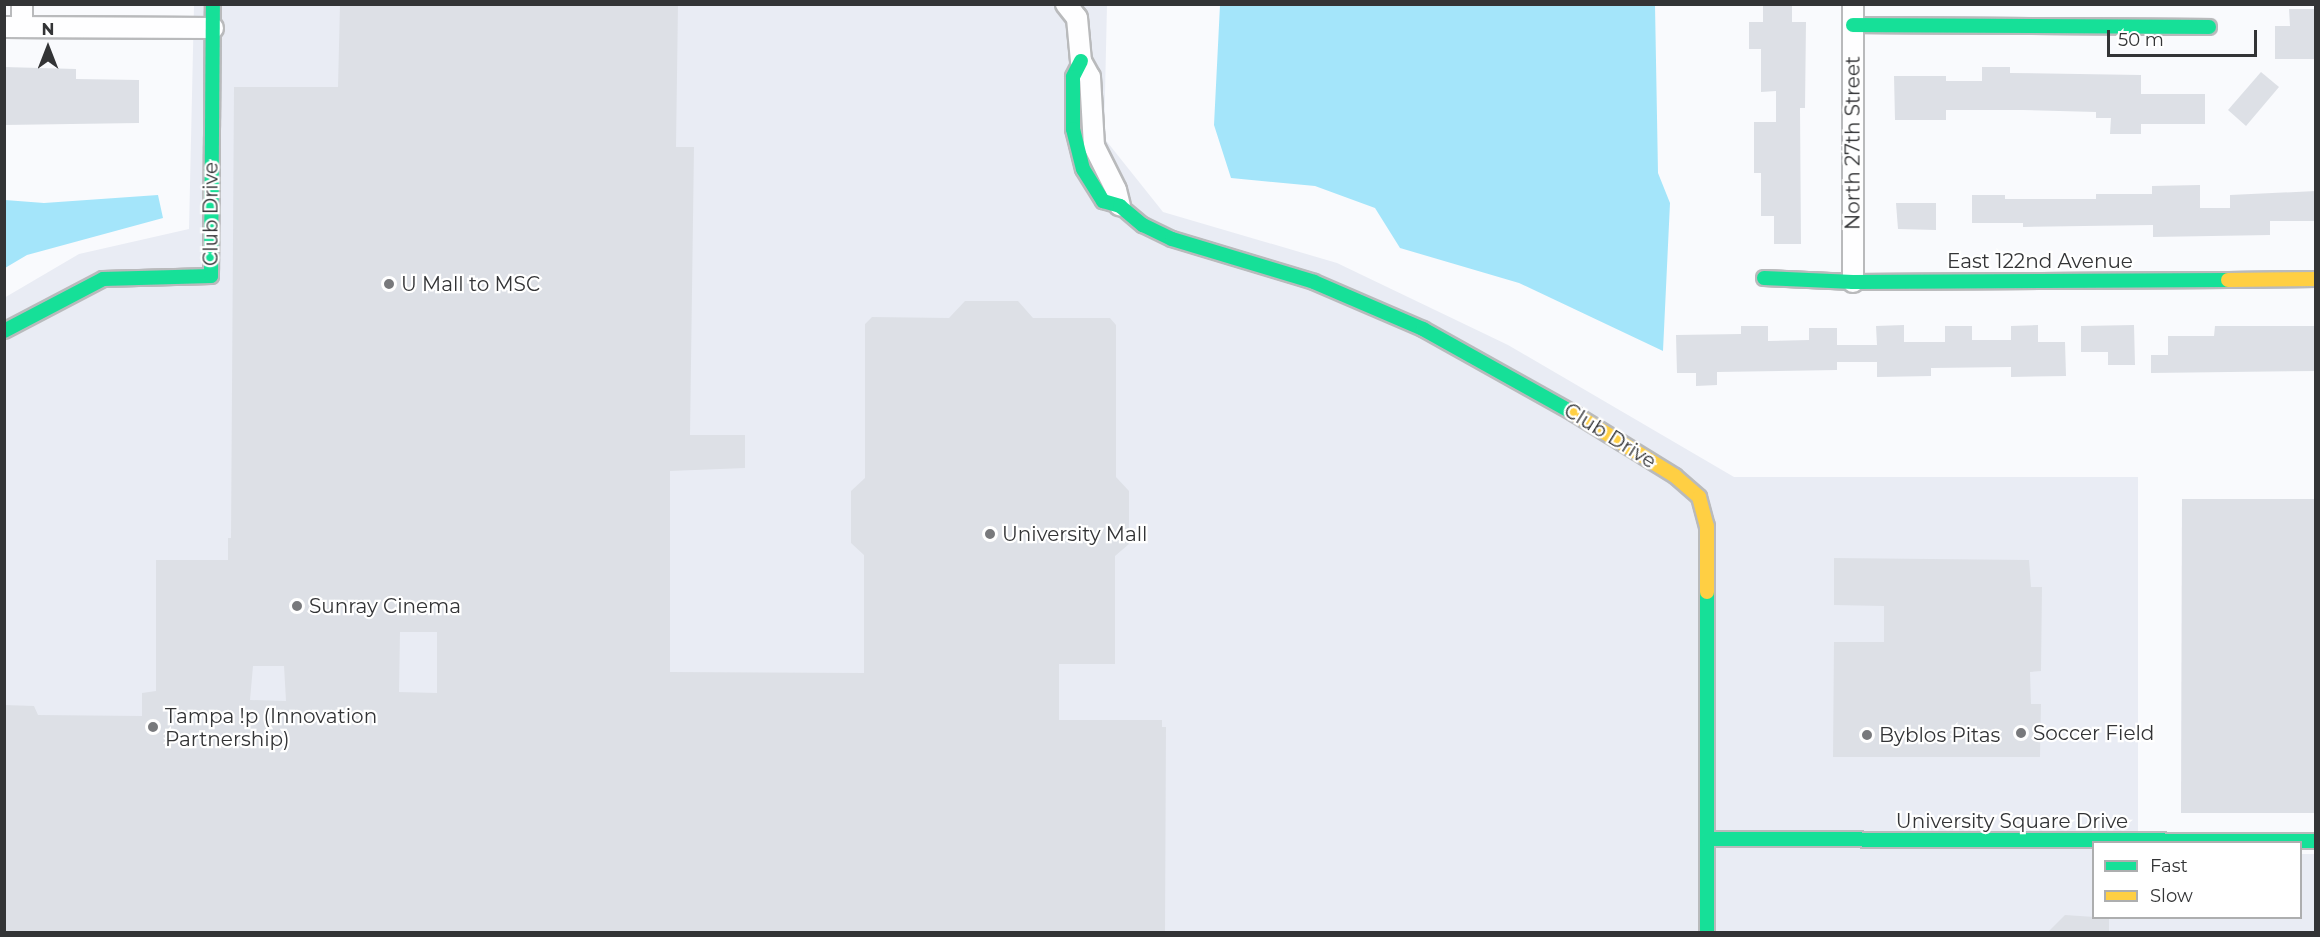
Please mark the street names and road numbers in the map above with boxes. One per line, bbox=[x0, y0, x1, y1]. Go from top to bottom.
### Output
street label: North 27th Street bbox=[1841, 56, 1865, 230]
street label: Club Drive bbox=[199, 162, 223, 266]
street label: East 122nd Avenue bbox=[1947, 249, 2133, 273]
street label: Club Drive bbox=[1559, 398, 1661, 474]
street label: University Square Drive bbox=[1896, 809, 2128, 833]

